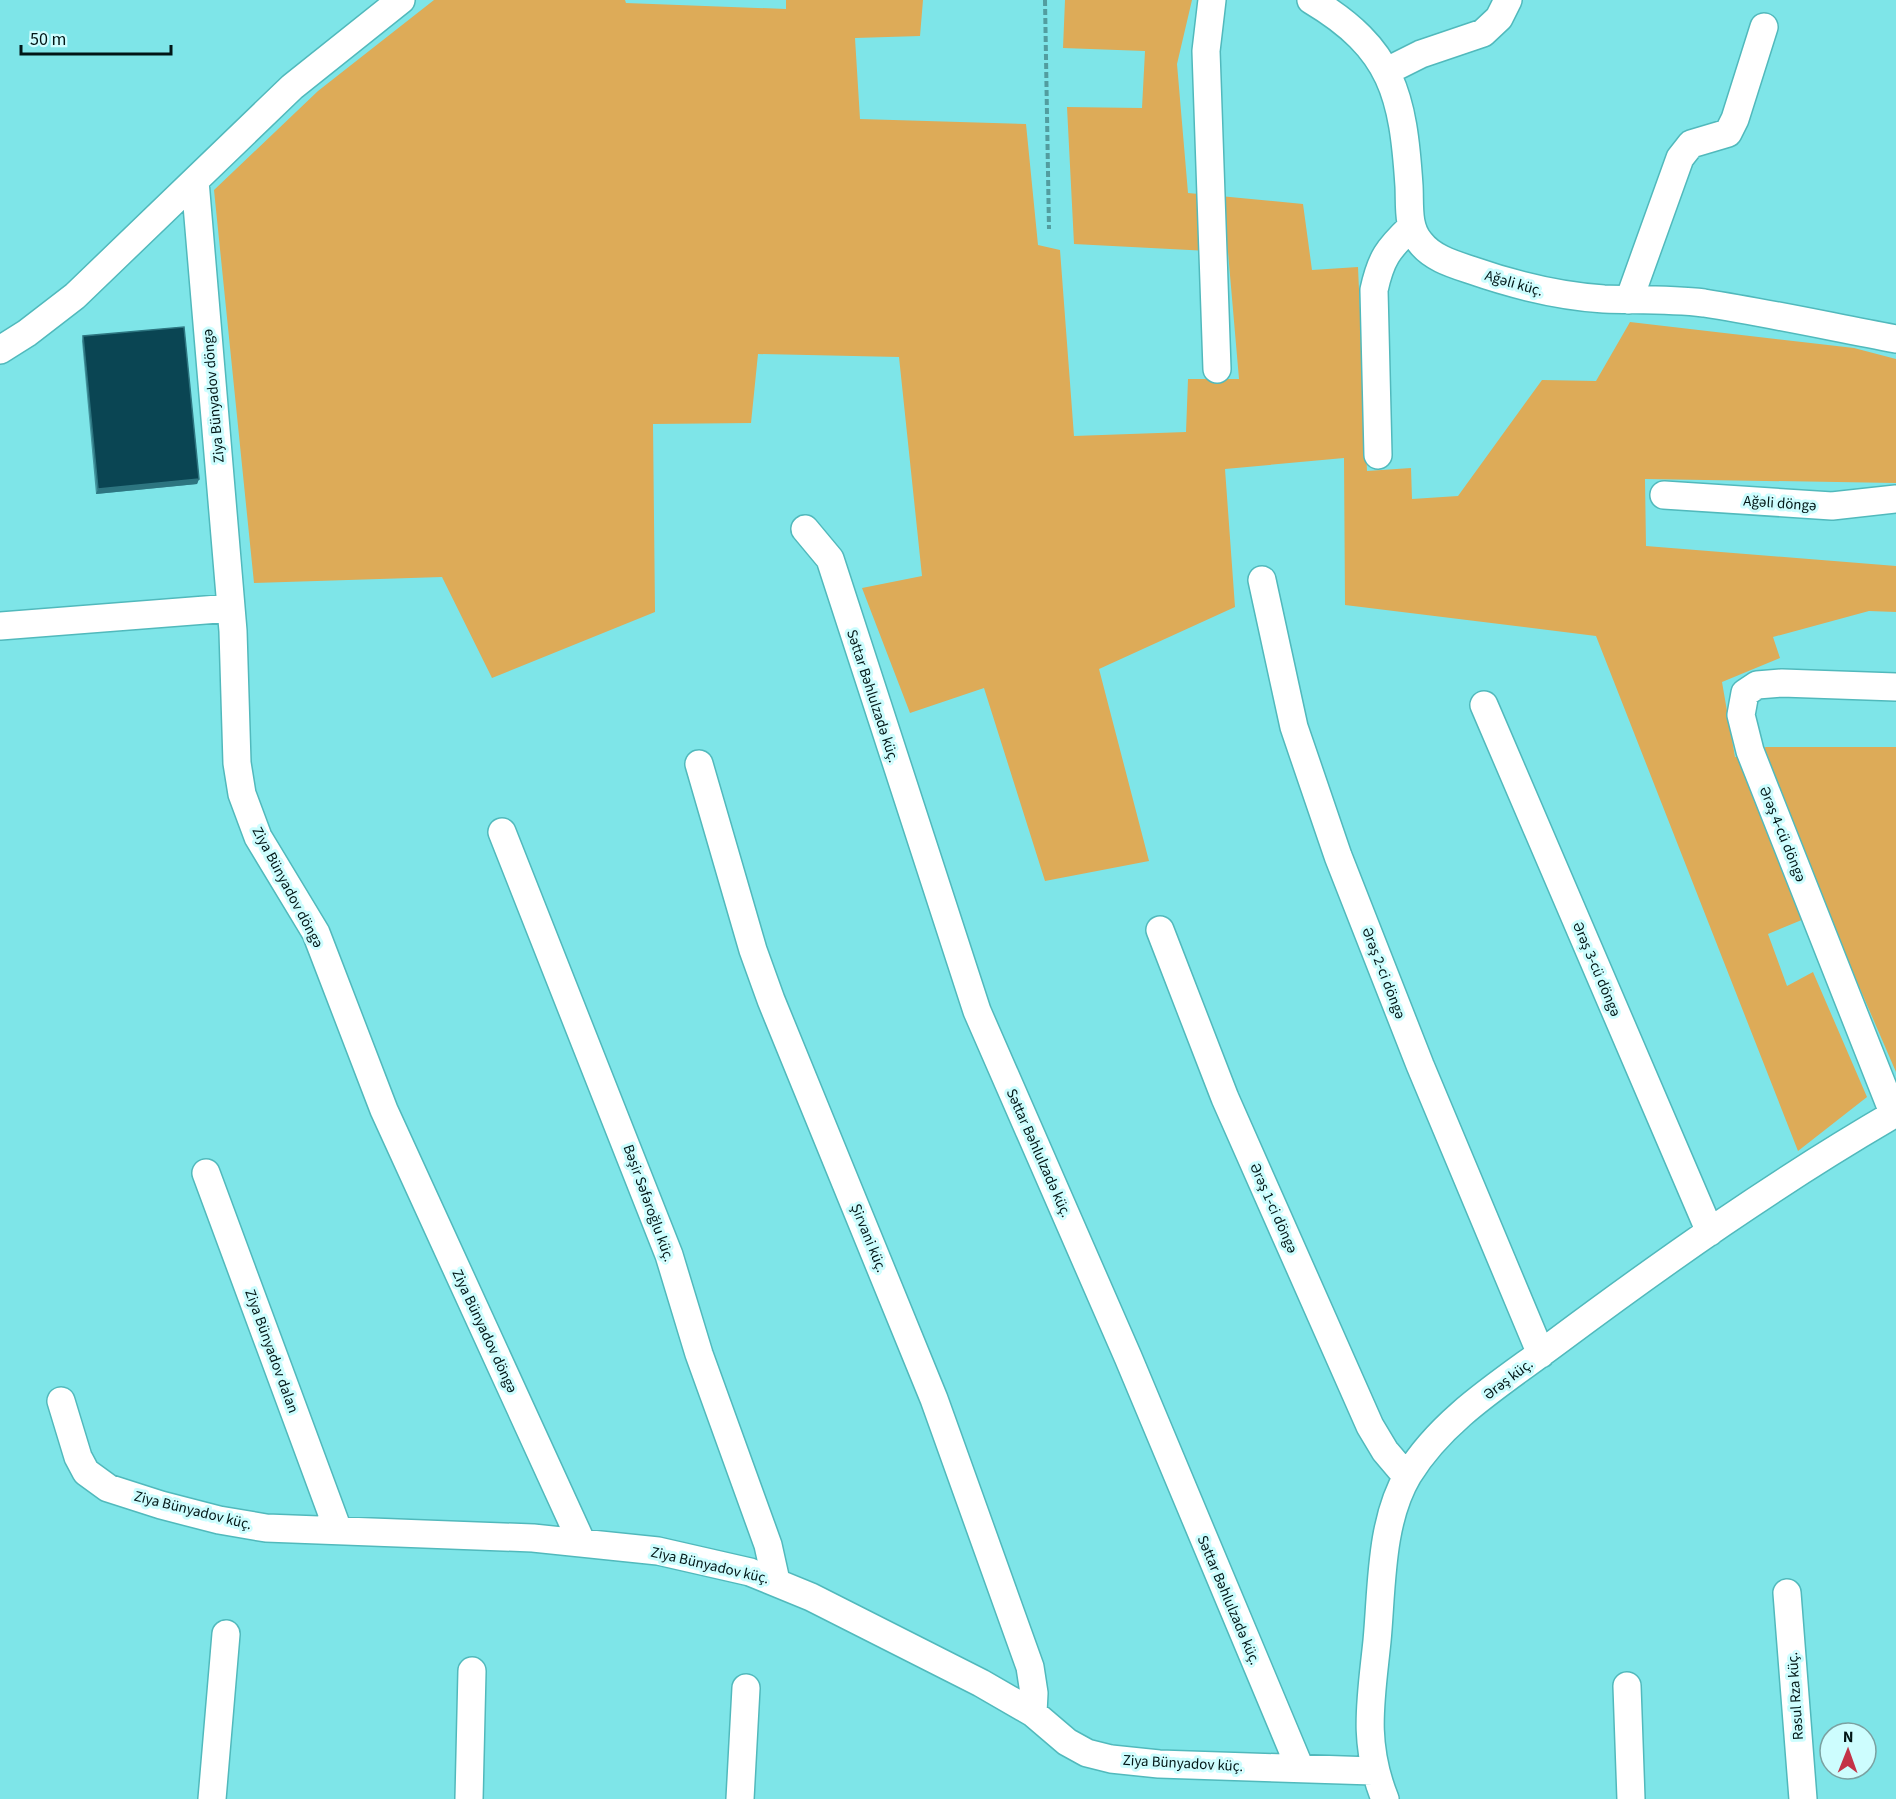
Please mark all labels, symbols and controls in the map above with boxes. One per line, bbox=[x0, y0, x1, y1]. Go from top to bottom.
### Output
scale bar bbox=[21, 18, 171, 56]
text: 50 m bbox=[30, 27, 66, 52]
street label: Ağəli küç. bbox=[1482, 265, 1545, 302]
street label: Ziya Bünyadov döngə bbox=[197, 328, 230, 464]
street label: Ağəli döngə bbox=[1743, 490, 1817, 517]
street label: Səttar Bəhlulzadə küç. bbox=[841, 627, 904, 766]
street label: Ərəş 4-cü döngə bbox=[1754, 783, 1811, 885]
street label: Ziya Bünyadov döngə bbox=[247, 823, 328, 952]
street label: Ərəş 3-cü döngə bbox=[1567, 918, 1626, 1020]
street label: Ərəş 2-ci döngə bbox=[1356, 924, 1411, 1022]
street label: Səttar Bəhlulzadə küç. bbox=[1001, 1085, 1076, 1221]
street label: Bəşir Səfəroğlu küç. bbox=[618, 1142, 679, 1265]
street label: Ərəş 1-ci döngə bbox=[1244, 1160, 1303, 1257]
street label: Şirvani küç. bbox=[845, 1201, 892, 1276]
street label: Ziya Bünyadov döngə bbox=[447, 1266, 522, 1397]
street label: Ziya Bünyadov dalan bbox=[239, 1286, 304, 1416]
street label: Ərəş küç. bbox=[1479, 1354, 1538, 1405]
street label: Ziya Bünyadov küç. bbox=[132, 1486, 254, 1535]
street label: Səttar Bəhlulzadə küç. bbox=[1192, 1532, 1265, 1668]
street label: Ziya Bünyadov küç. bbox=[649, 1542, 771, 1589]
street label: Rəsul Rza küç. bbox=[1782, 1651, 1809, 1741]
north arrow bbox=[1818, 1721, 1878, 1781]
text: N bbox=[1843, 1726, 1854, 1748]
street label: Ziya Bünyadov küç. bbox=[1122, 1750, 1244, 1777]

